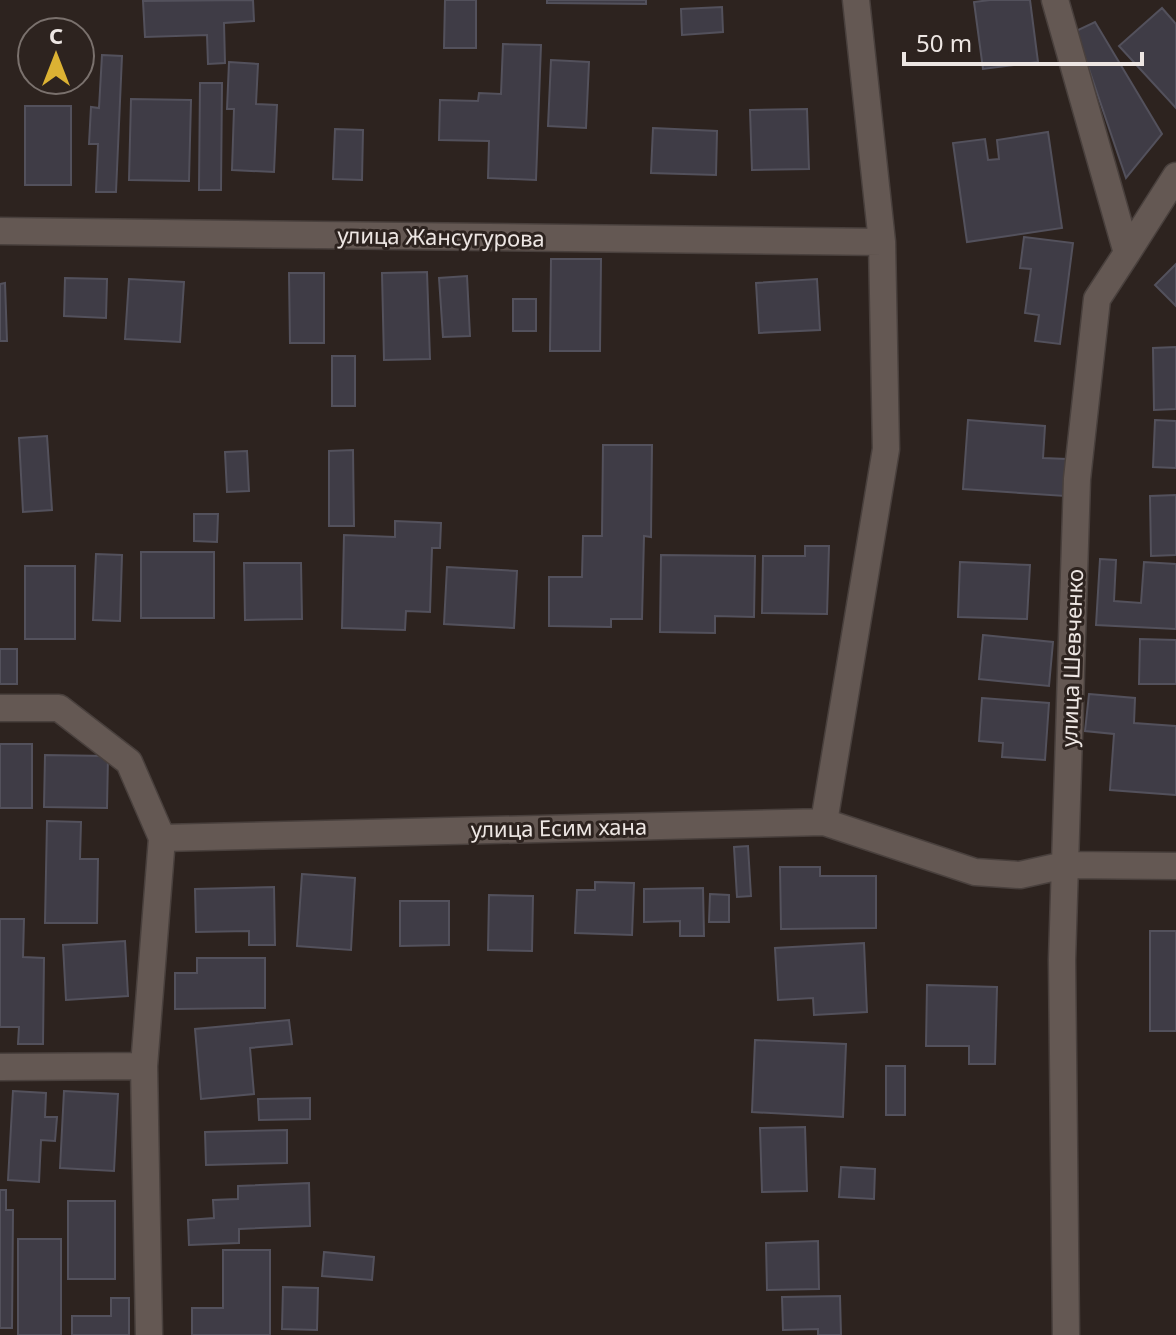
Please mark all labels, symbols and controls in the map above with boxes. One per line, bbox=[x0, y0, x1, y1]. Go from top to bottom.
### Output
north arrow bbox=[16, 16, 96, 96]
scale bar bbox=[904, 16, 1142, 66]
text: С bbox=[49, 20, 63, 50]
text: 50 m bbox=[916, 26, 972, 59]
street label: улица Жансугурова bbox=[337, 219, 545, 253]
street label: улица Шевченко bbox=[1053, 568, 1089, 748]
street label: улица Есим хана bbox=[471, 810, 647, 844]

